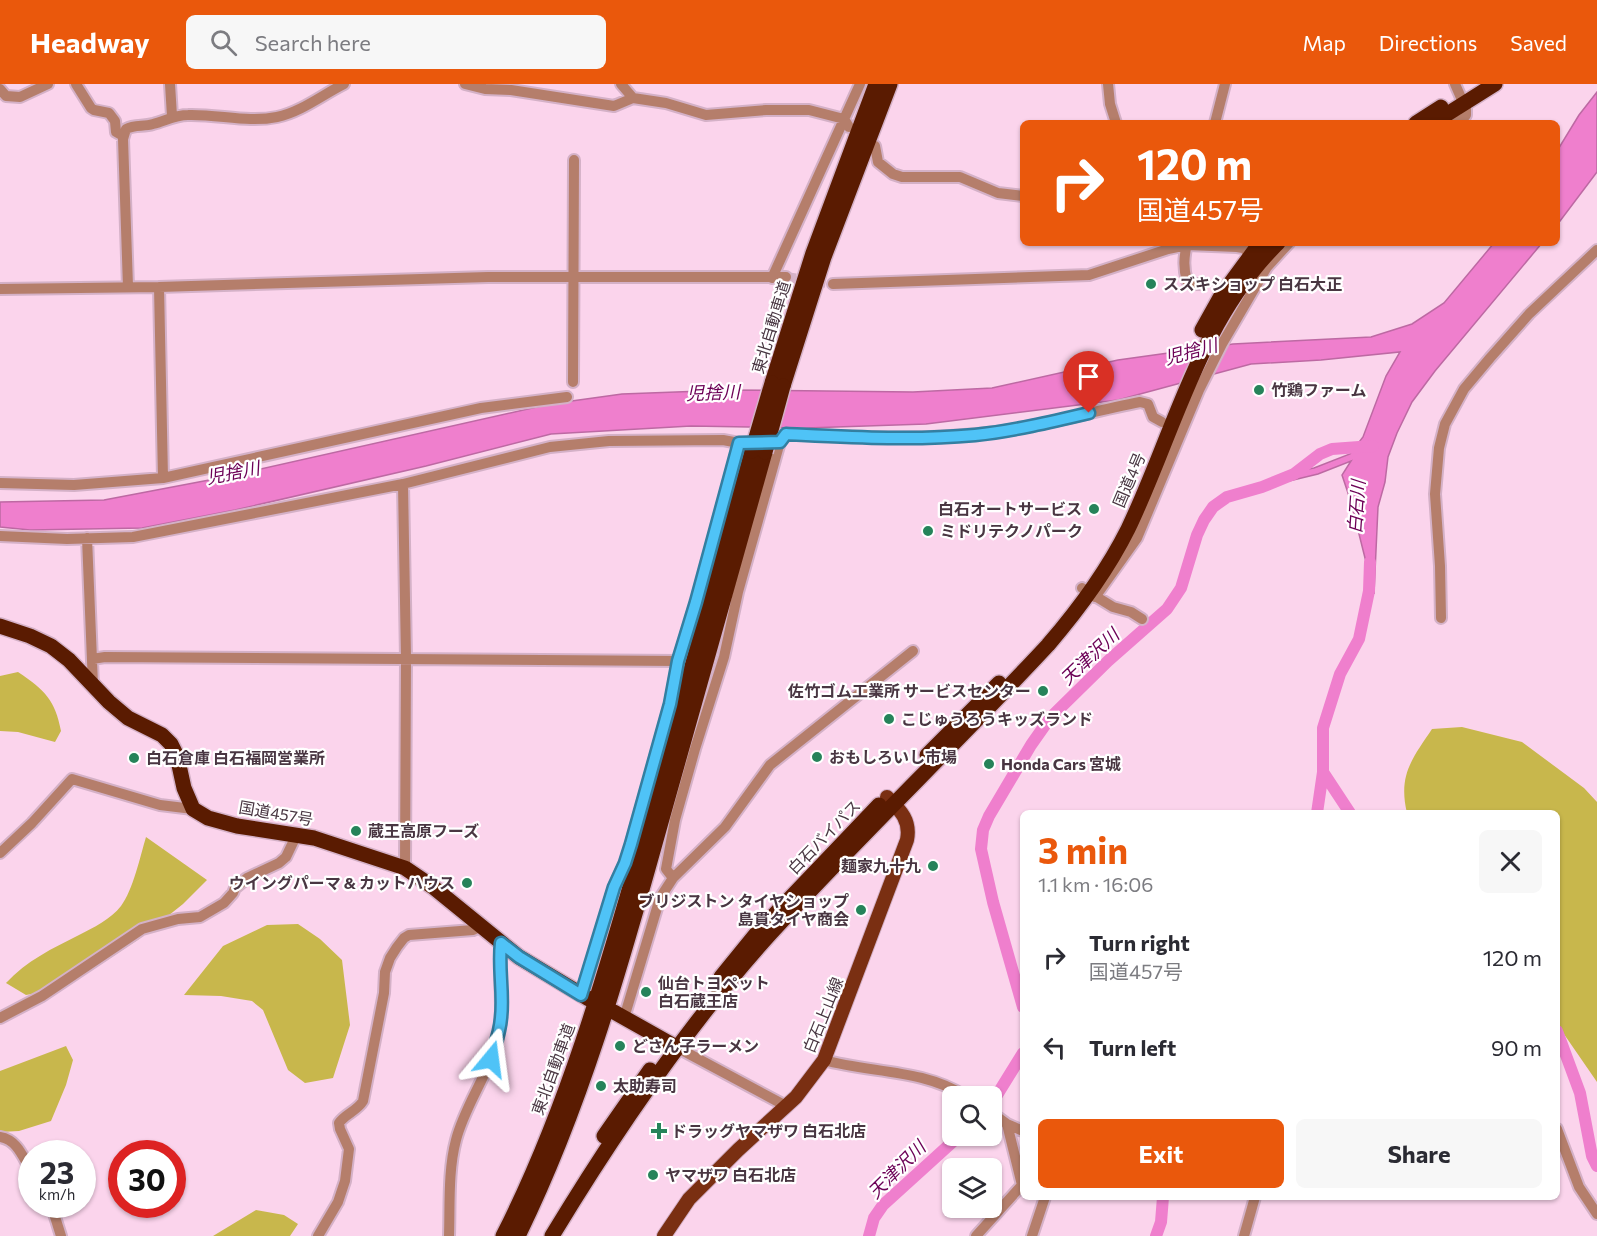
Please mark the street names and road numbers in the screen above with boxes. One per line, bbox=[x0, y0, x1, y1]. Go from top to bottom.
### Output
street label: 東北自動車道 bbox=[747, 278, 794, 376]
street label: 国道4号 bbox=[1109, 450, 1149, 510]
street label: 白石バイパス bbox=[784, 796, 864, 878]
street label: 国道457号 bbox=[237, 797, 315, 828]
street label: 白石上山線 bbox=[799, 974, 846, 1055]
street label: 東北自動車道 bbox=[527, 1020, 578, 1117]

